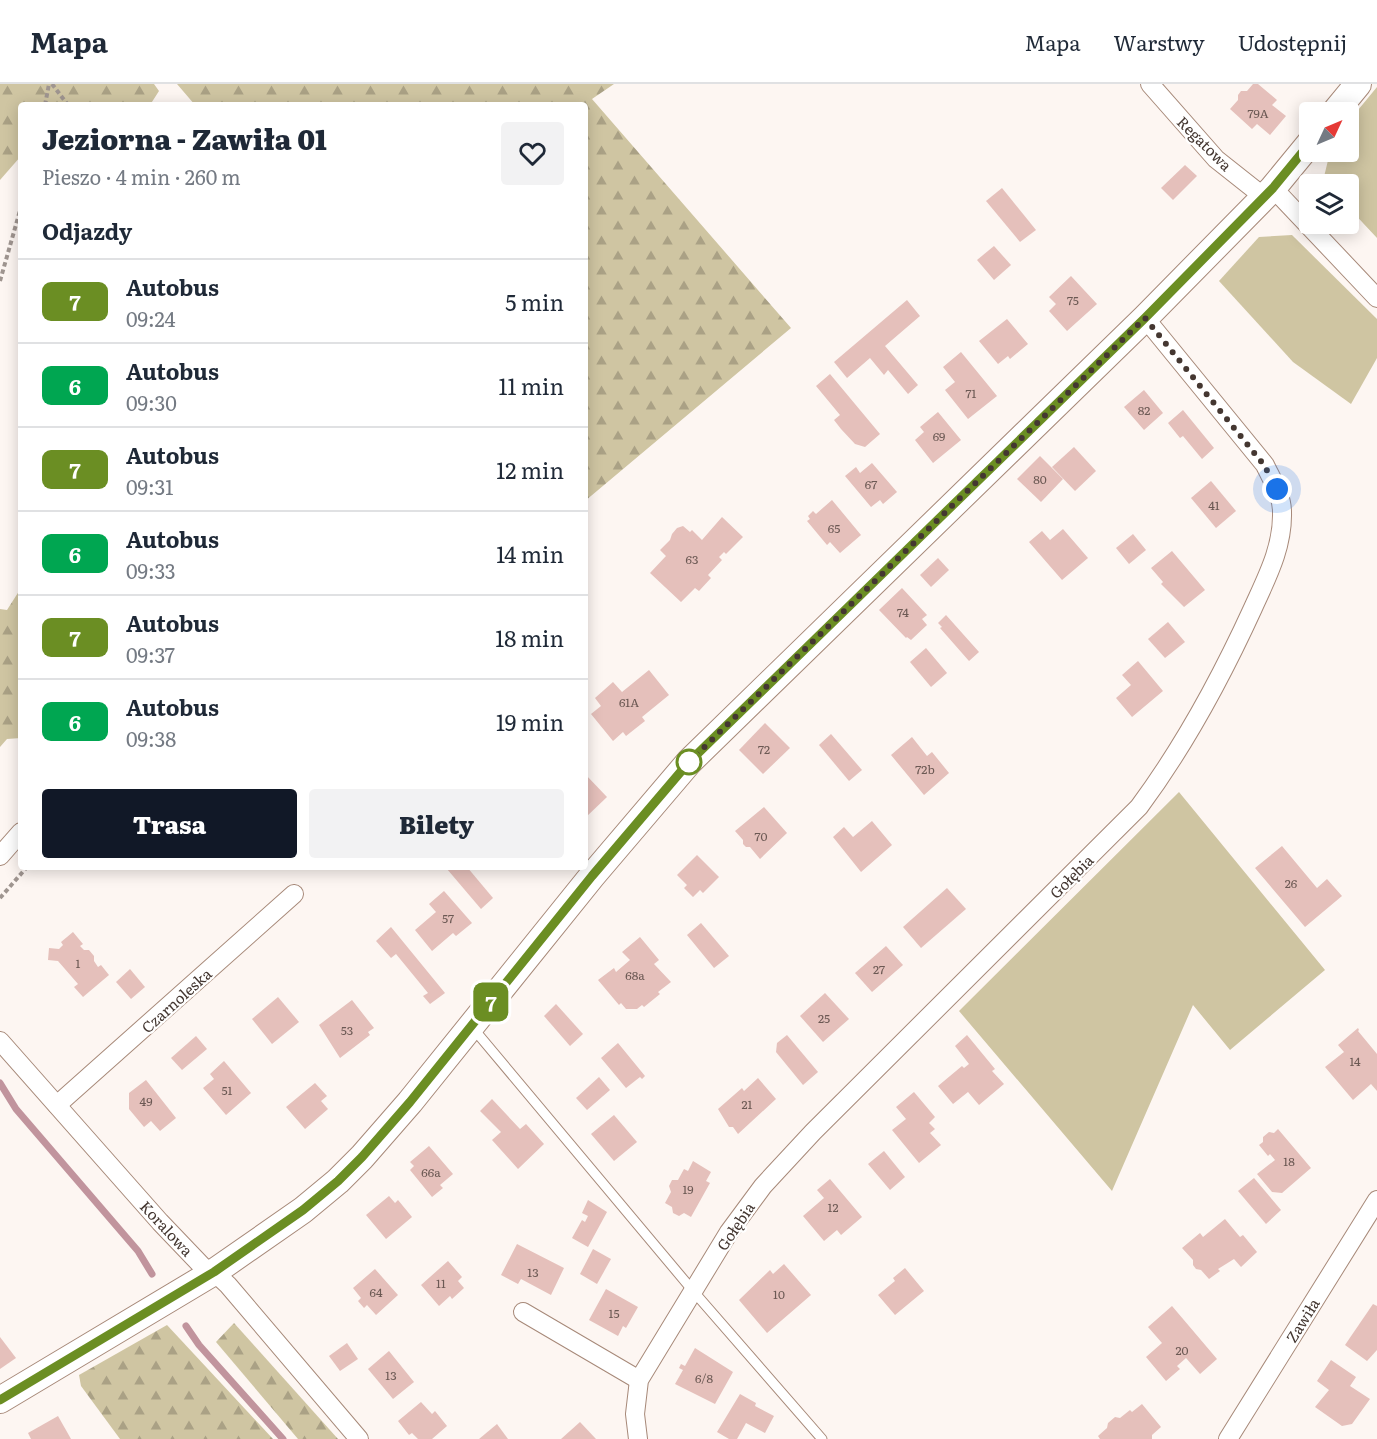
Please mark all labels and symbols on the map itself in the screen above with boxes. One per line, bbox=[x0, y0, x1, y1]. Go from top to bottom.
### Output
north arrow bbox=[1299, 102, 1359, 162]
house number: 79A bbox=[1247, 104, 1269, 122]
street label: Regatowa bbox=[1172, 110, 1238, 176]
house number: 75 bbox=[1067, 291, 1079, 309]
house number: 71 bbox=[966, 384, 977, 402]
house number: 82 bbox=[1138, 401, 1150, 419]
house number: 69 bbox=[933, 427, 945, 445]
house number: 80 bbox=[1033, 470, 1047, 488]
your location bbox=[1262, 474, 1292, 504]
house number: 67 bbox=[865, 475, 877, 493]
house number: 41 bbox=[1208, 496, 1220, 514]
house number: 65 bbox=[828, 519, 840, 537]
house number: 63 bbox=[686, 550, 698, 568]
house number: 74 bbox=[897, 603, 909, 621]
house number: 61A bbox=[619, 693, 639, 711]
house number: 72 bbox=[758, 740, 770, 758]
unlabelled marker bbox=[676, 749, 702, 775]
house number: 72b bbox=[915, 760, 935, 778]
house number: 70 bbox=[754, 827, 768, 845]
street label: Gołębia bbox=[1044, 848, 1099, 903]
house number: 26 bbox=[1285, 874, 1298, 892]
house number: 57 bbox=[442, 909, 454, 927]
house number: 1 bbox=[76, 954, 81, 972]
house number: 27 bbox=[873, 960, 885, 978]
street label: Czarnoleska bbox=[136, 962, 217, 1038]
house number: 68a bbox=[625, 966, 645, 984]
line badge: 7 bbox=[472, 982, 510, 1022]
house number: 25 bbox=[818, 1009, 830, 1027]
house number: 53 bbox=[341, 1021, 353, 1039]
house number: 14 bbox=[1349, 1052, 1361, 1070]
house number: 51 bbox=[222, 1081, 233, 1099]
house number: 49 bbox=[140, 1092, 152, 1110]
house number: 21 bbox=[742, 1095, 753, 1113]
house number: 18 bbox=[1283, 1152, 1295, 1170]
house number: 66a bbox=[421, 1163, 441, 1181]
house number: 19 bbox=[682, 1180, 694, 1198]
street label: Koralowa bbox=[135, 1195, 200, 1262]
street label: Gołębia bbox=[710, 1196, 760, 1255]
house number: 12 bbox=[828, 1198, 838, 1216]
house number: 13 bbox=[527, 1263, 539, 1281]
house number: 11 bbox=[436, 1274, 446, 1292]
house number: 64 bbox=[369, 1283, 383, 1301]
house number: 10 bbox=[773, 1285, 785, 1303]
street label: Zawiła bbox=[1279, 1293, 1325, 1347]
house number: 15 bbox=[609, 1304, 619, 1322]
house number: 20 bbox=[1175, 1341, 1189, 1359]
house number: 13 bbox=[385, 1366, 397, 1384]
house number: 6/8 bbox=[695, 1369, 713, 1387]

